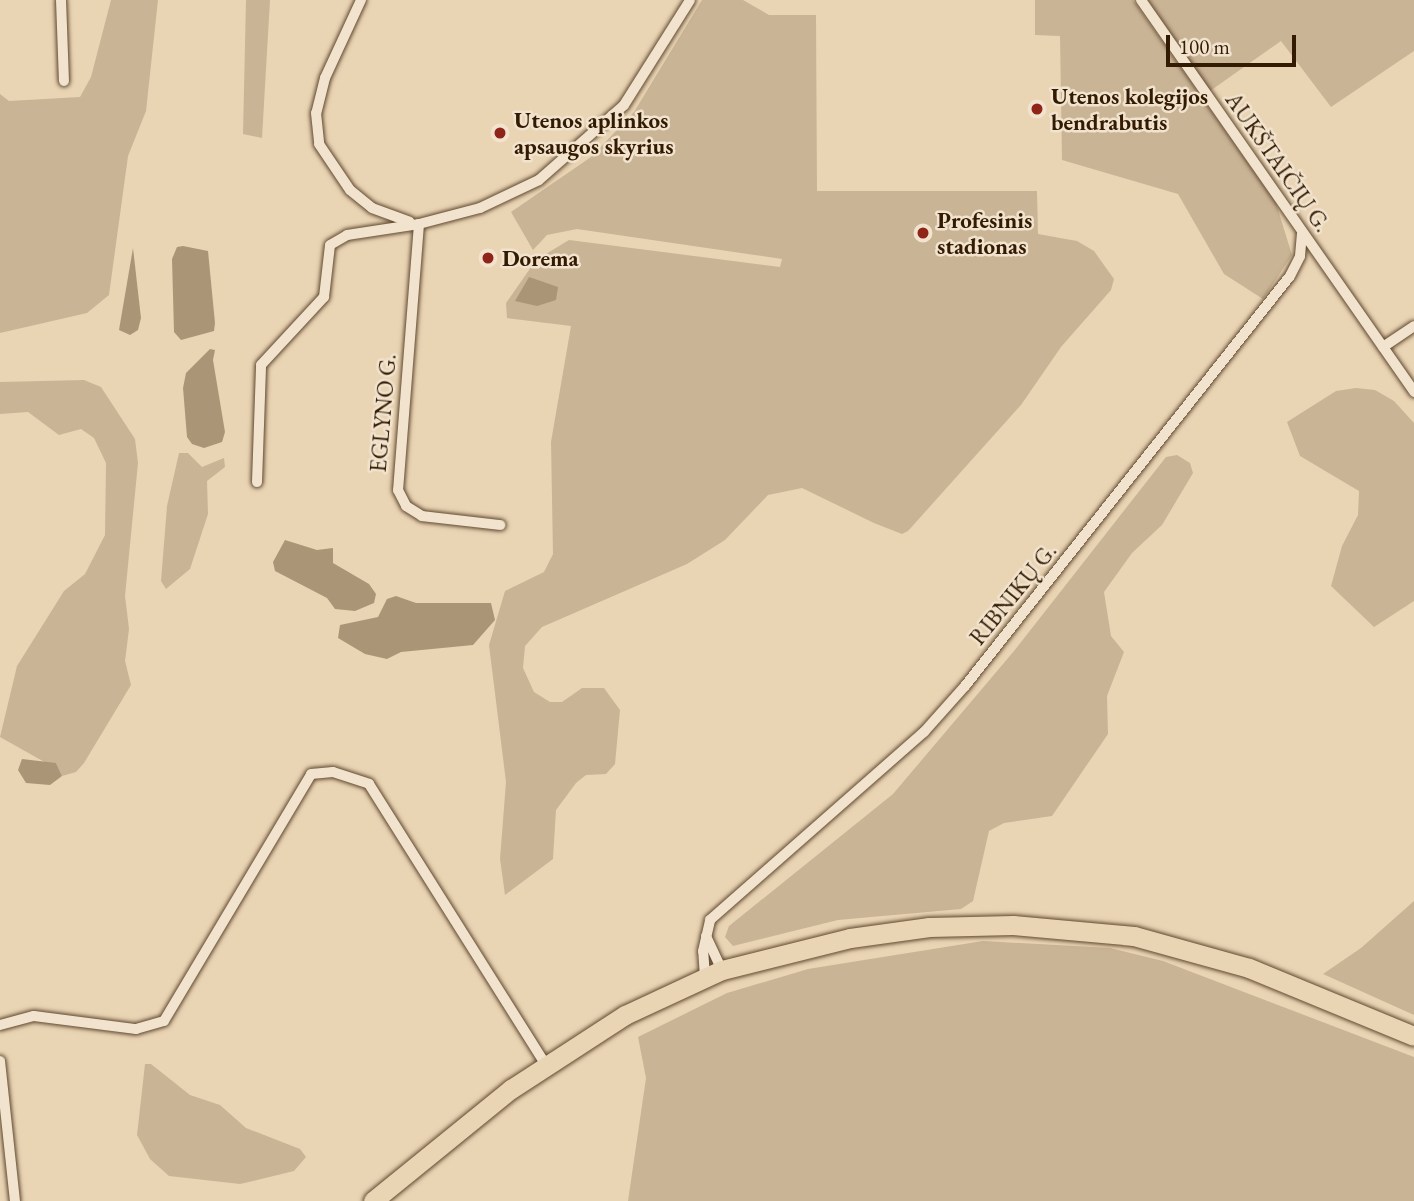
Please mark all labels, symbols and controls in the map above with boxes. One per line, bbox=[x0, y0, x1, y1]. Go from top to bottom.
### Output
scale bar bbox=[1169, 21, 1298, 65]
text: 100 m bbox=[1179, 33, 1230, 60]
place label: Utenos kolegijos bendrabutis bbox=[1051, 82, 1208, 136]
street label: AUKŠTAIČIŲ G. bbox=[1220, 87, 1336, 237]
marker: Utenos kolegijos bendrabutis bbox=[1029, 101, 1045, 117]
place label: Utenos aplinkos apsaugos skyrius bbox=[514, 106, 674, 160]
marker: Utenos aplinkos apsaugos skyrius bbox=[492, 125, 508, 141]
place label: Profesinis stadionas bbox=[937, 206, 1032, 260]
marker: Profesinis stadionas bbox=[915, 225, 931, 241]
place label: Dorema bbox=[502, 244, 579, 272]
marker: Dorema bbox=[480, 250, 496, 266]
street label: EGLYNO G. bbox=[364, 353, 402, 473]
street label: RIBNIKŲ G. bbox=[964, 538, 1062, 650]

